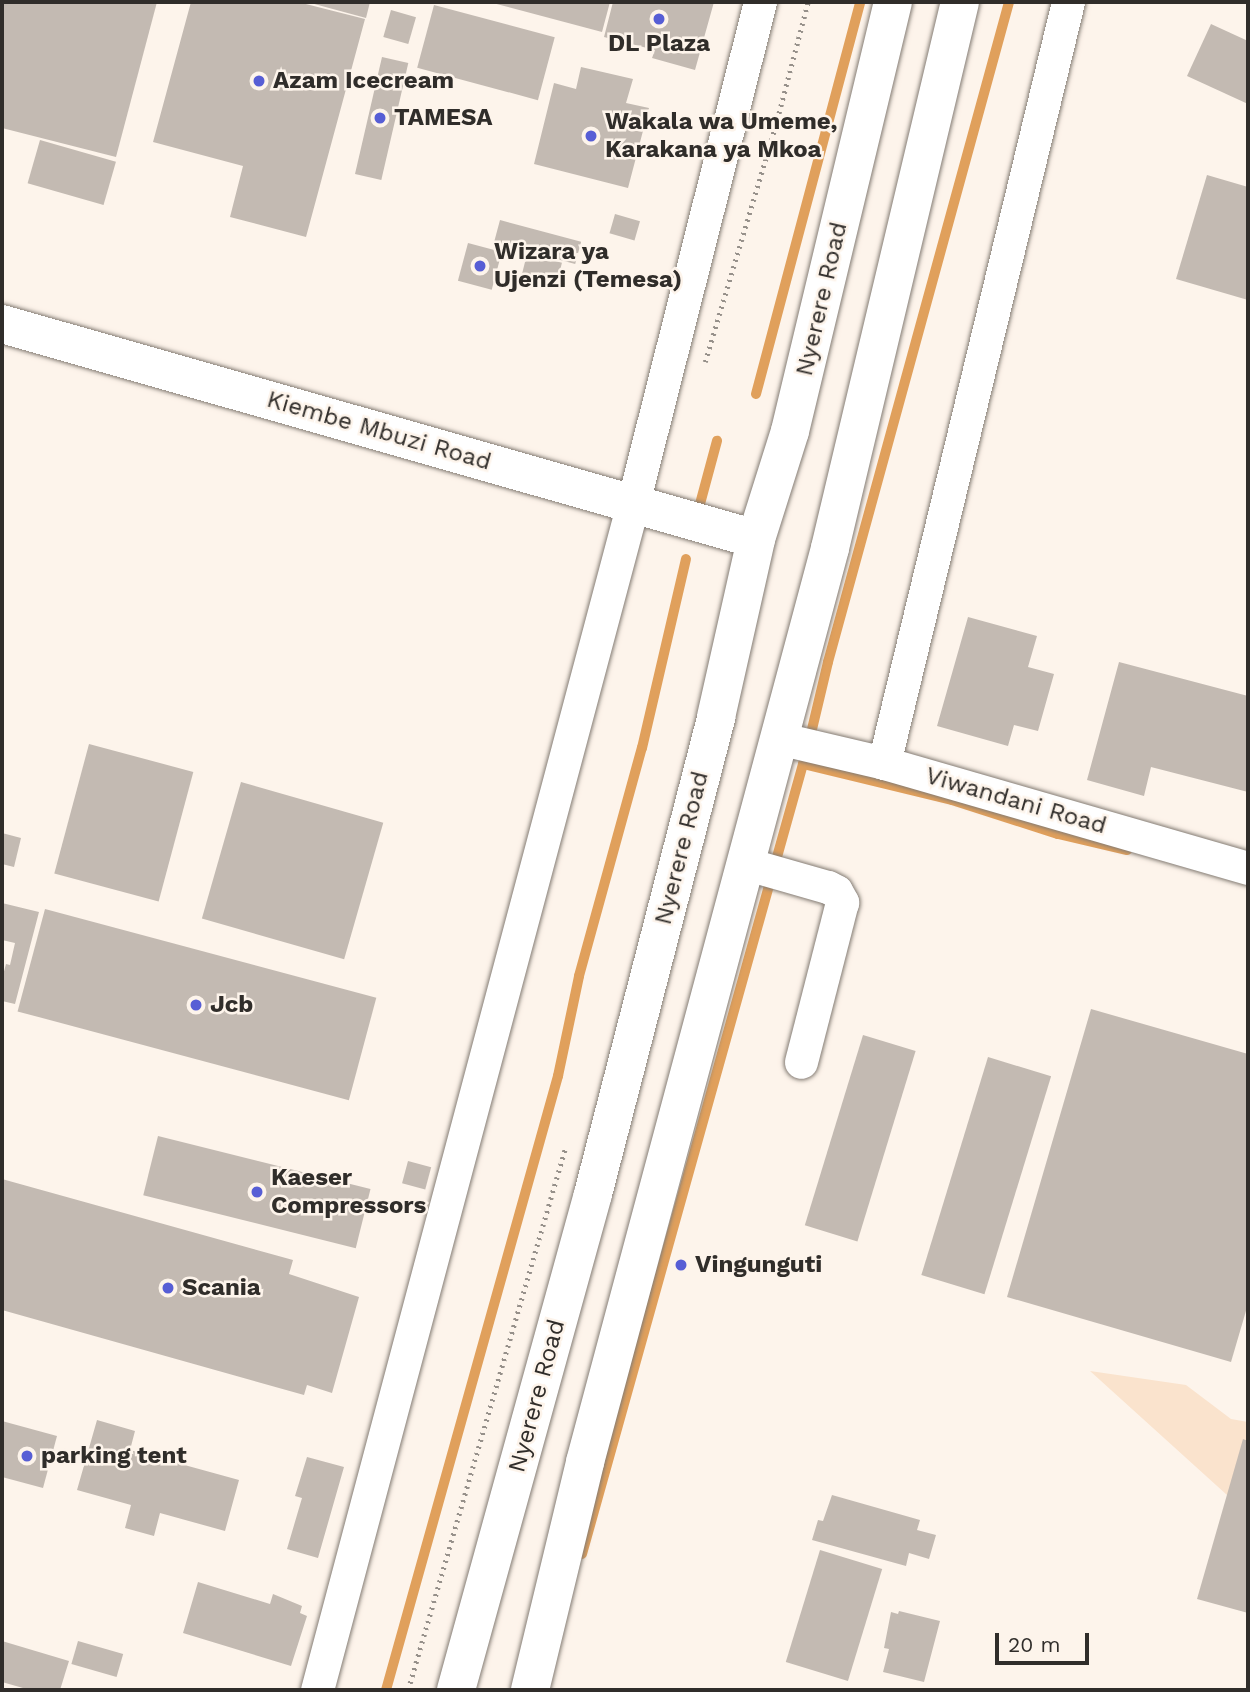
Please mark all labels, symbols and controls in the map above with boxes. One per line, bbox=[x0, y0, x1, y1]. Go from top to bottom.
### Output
marker: DL Plaza bbox=[651, 11, 667, 27]
place label: DL Plaza bbox=[608, 30, 710, 58]
place label: Azam Icecream bbox=[273, 67, 454, 95]
marker: Azam Icecream bbox=[251, 73, 267, 89]
place label: TAMESA bbox=[394, 104, 493, 132]
place label: Wakala wa Umeme, Karakana ya Mkoa bbox=[605, 108, 839, 164]
marker: TAMESA bbox=[372, 110, 388, 126]
marker: Wakala wa Umeme, Karakana ya Mkoa bbox=[583, 128, 599, 144]
street label: Nyerere Road bbox=[790, 219, 854, 379]
place label: Wizara ya Ujenzi (Temesa) bbox=[494, 238, 682, 294]
marker: Wizara ya Ujenzi (Temesa) bbox=[472, 258, 488, 274]
street label: Kiembe Mbuzi Road bbox=[263, 385, 495, 477]
street label: Viwandani Road bbox=[922, 761, 1110, 841]
street label: Nyerere Road bbox=[649, 768, 715, 928]
place label: Jcb bbox=[210, 991, 253, 1019]
marker: Jcb bbox=[188, 997, 204, 1013]
place label: Kaeser Compressors bbox=[271, 1164, 426, 1220]
marker: Kaeser Compressors bbox=[249, 1184, 265, 1200]
place label: Vingunguti bbox=[695, 1251, 822, 1279]
marker: Vingunguti bbox=[673, 1257, 689, 1273]
place label: Scania bbox=[182, 1274, 261, 1302]
marker: Scania bbox=[160, 1280, 176, 1296]
street label: Nyerere Road bbox=[503, 1316, 571, 1476]
place label: parking tent bbox=[41, 1442, 187, 1470]
marker: parking tent bbox=[19, 1448, 35, 1464]
scale bar bbox=[998, 1618, 1092, 1662]
text: 20 m bbox=[1008, 1632, 1060, 1657]

